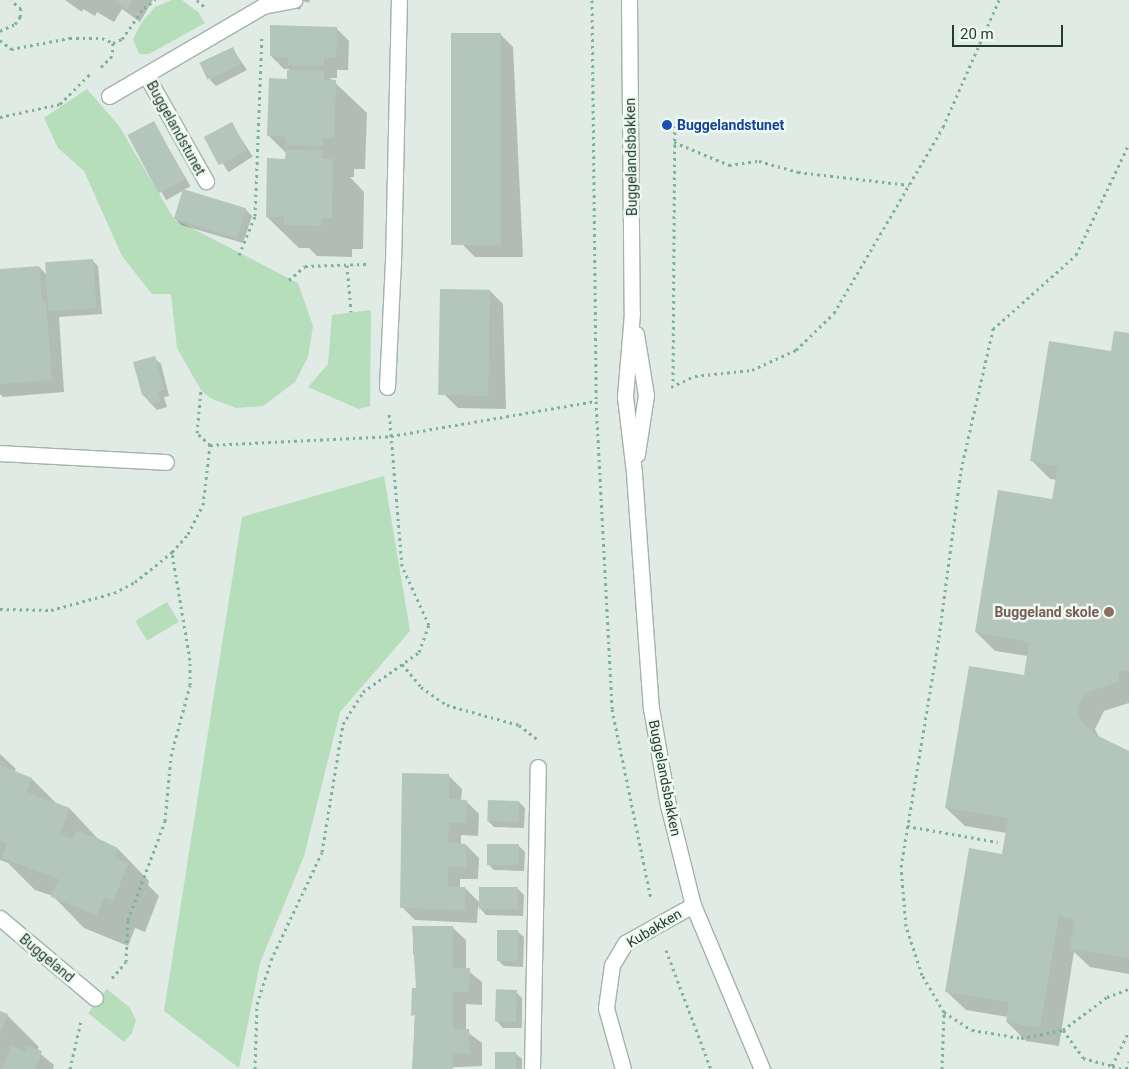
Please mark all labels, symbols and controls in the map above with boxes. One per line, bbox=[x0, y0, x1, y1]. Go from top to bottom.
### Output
scale bar bbox=[954, 15, 1065, 47]
text: 20 m bbox=[960, 25, 994, 43]
street label: Buggelandstunet bbox=[143, 78, 209, 178]
street label: Buggelandsbakken bbox=[622, 98, 640, 216]
place label: Buggelandstunet bbox=[677, 117, 784, 133]
marker: Buggelandstunet bbox=[661, 119, 673, 131]
place label: Buggeland skole bbox=[994, 604, 1099, 620]
marker: Buggeland skole bbox=[1103, 606, 1115, 618]
street label: Buggelandsbakken bbox=[645, 718, 685, 838]
street label: Kubakken bbox=[624, 905, 684, 951]
street label: Buggeland bbox=[16, 930, 78, 986]

